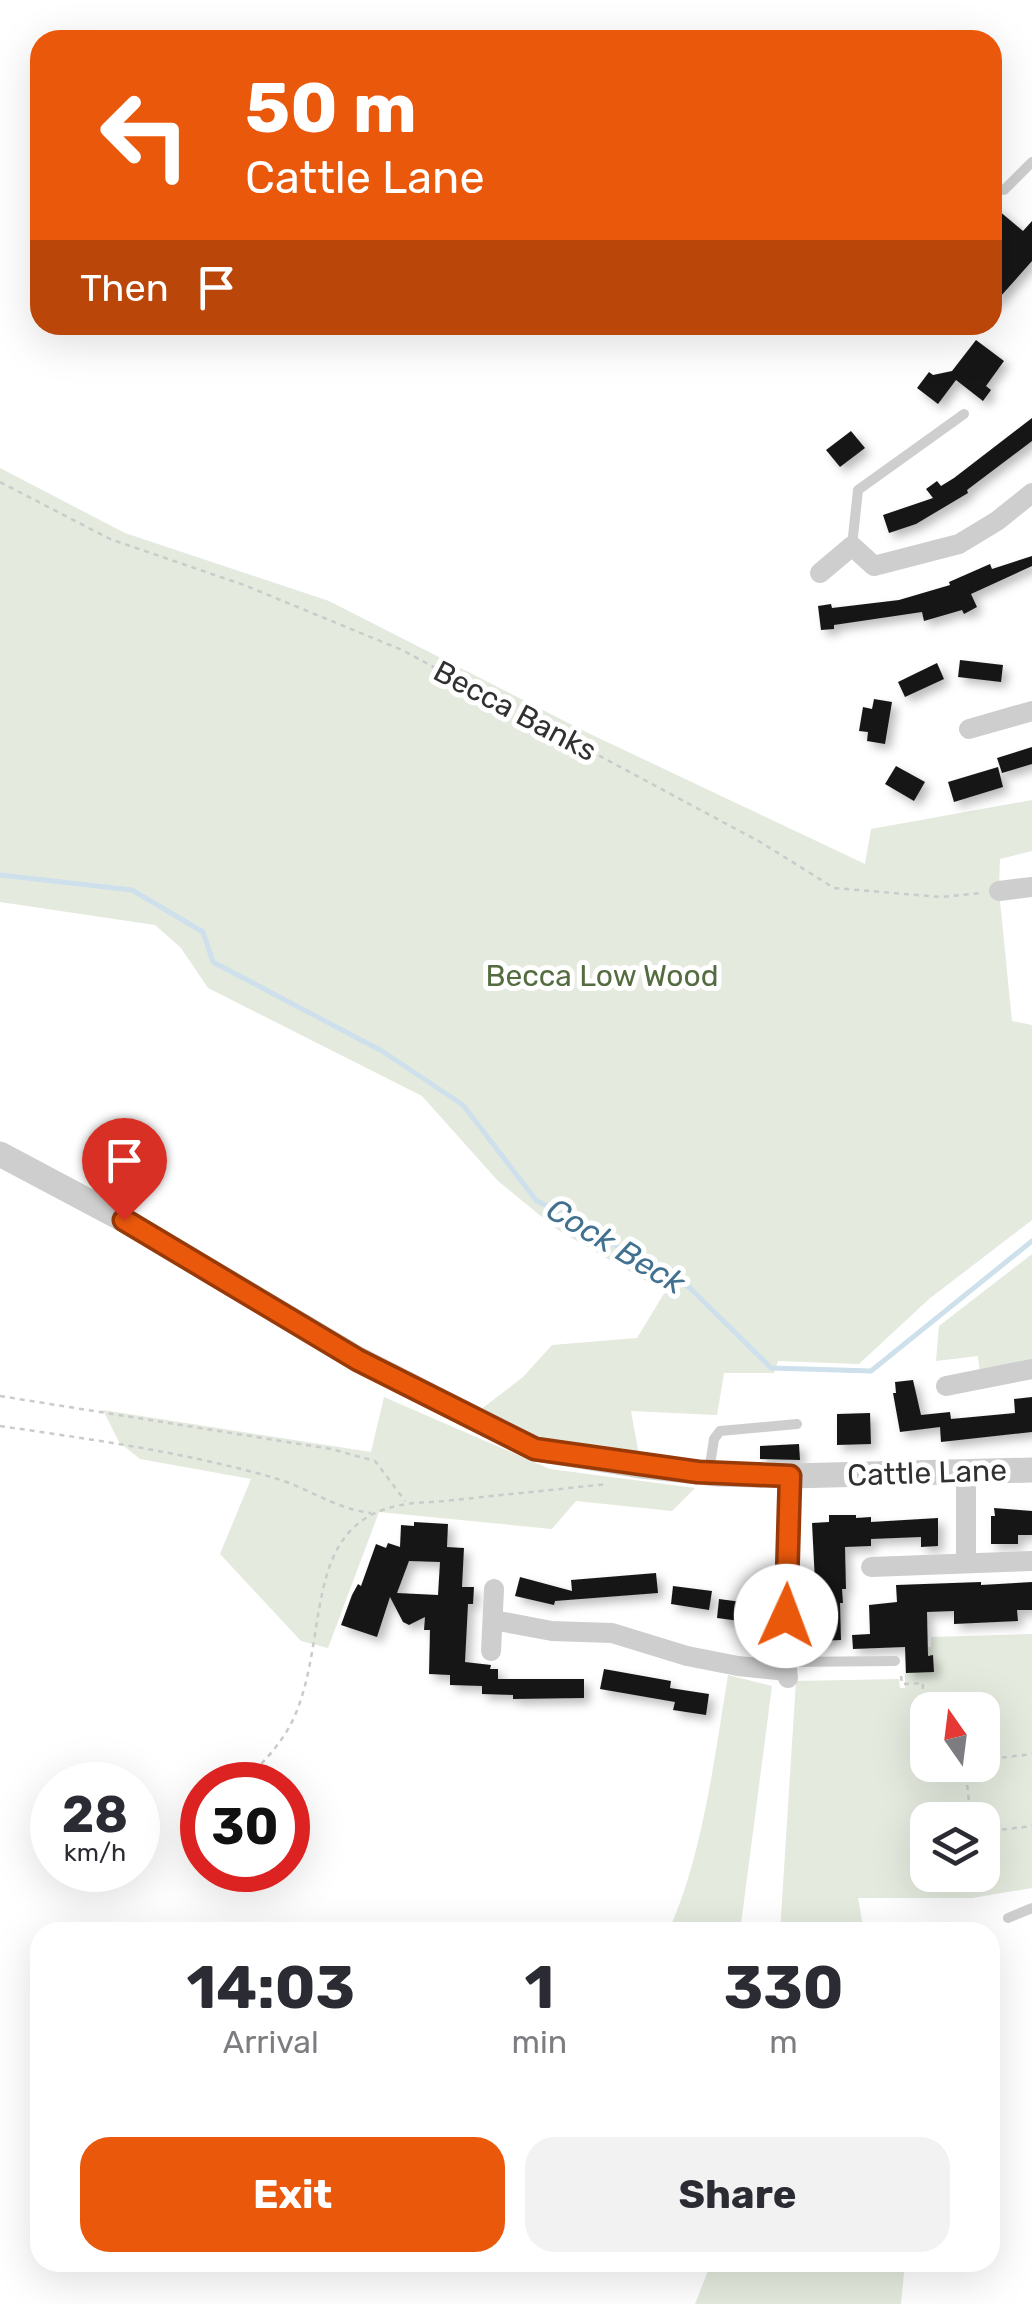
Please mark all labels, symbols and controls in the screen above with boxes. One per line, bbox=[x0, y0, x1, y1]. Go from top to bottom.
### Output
text: 50 m bbox=[245, 67, 417, 150]
icon: left bbox=[80, 70, 210, 200]
text: Cattle Lane bbox=[245, 151, 485, 204]
icon: arrive bbox=[189, 260, 244, 315]
text: Then bbox=[80, 265, 169, 311]
street label: Becca Banks bbox=[427, 653, 603, 769]
park label: Becca Low Wood bbox=[485, 958, 719, 994]
pin bbox=[82, 1118, 167, 1221]
icon: arrive bbox=[97, 1133, 152, 1188]
water label: Cock Beck bbox=[540, 1190, 693, 1302]
street label: Cattle Lane bbox=[847, 1452, 1007, 1494]
position arrow bbox=[734, 1564, 838, 1668]
north arrow bbox=[910, 1692, 1000, 1782]
map controls bbox=[910, 1692, 1000, 1892]
speed limit sign: 30 bbox=[180, 1762, 310, 1892]
text: 28 bbox=[62, 1785, 128, 1845]
button: layers bbox=[910, 1802, 1000, 1892]
text: km/h bbox=[64, 1838, 126, 1867]
text: 14:03 bbox=[186, 1952, 355, 2023]
text: 1 bbox=[524, 1952, 554, 2023]
text: 330 bbox=[724, 1952, 844, 2023]
text: Arrival bbox=[223, 2023, 319, 2061]
text: min bbox=[512, 2023, 567, 2061]
text: m bbox=[769, 2023, 798, 2061]
button: Exit bbox=[80, 2137, 505, 2252]
button: Share bbox=[525, 2137, 950, 2252]

